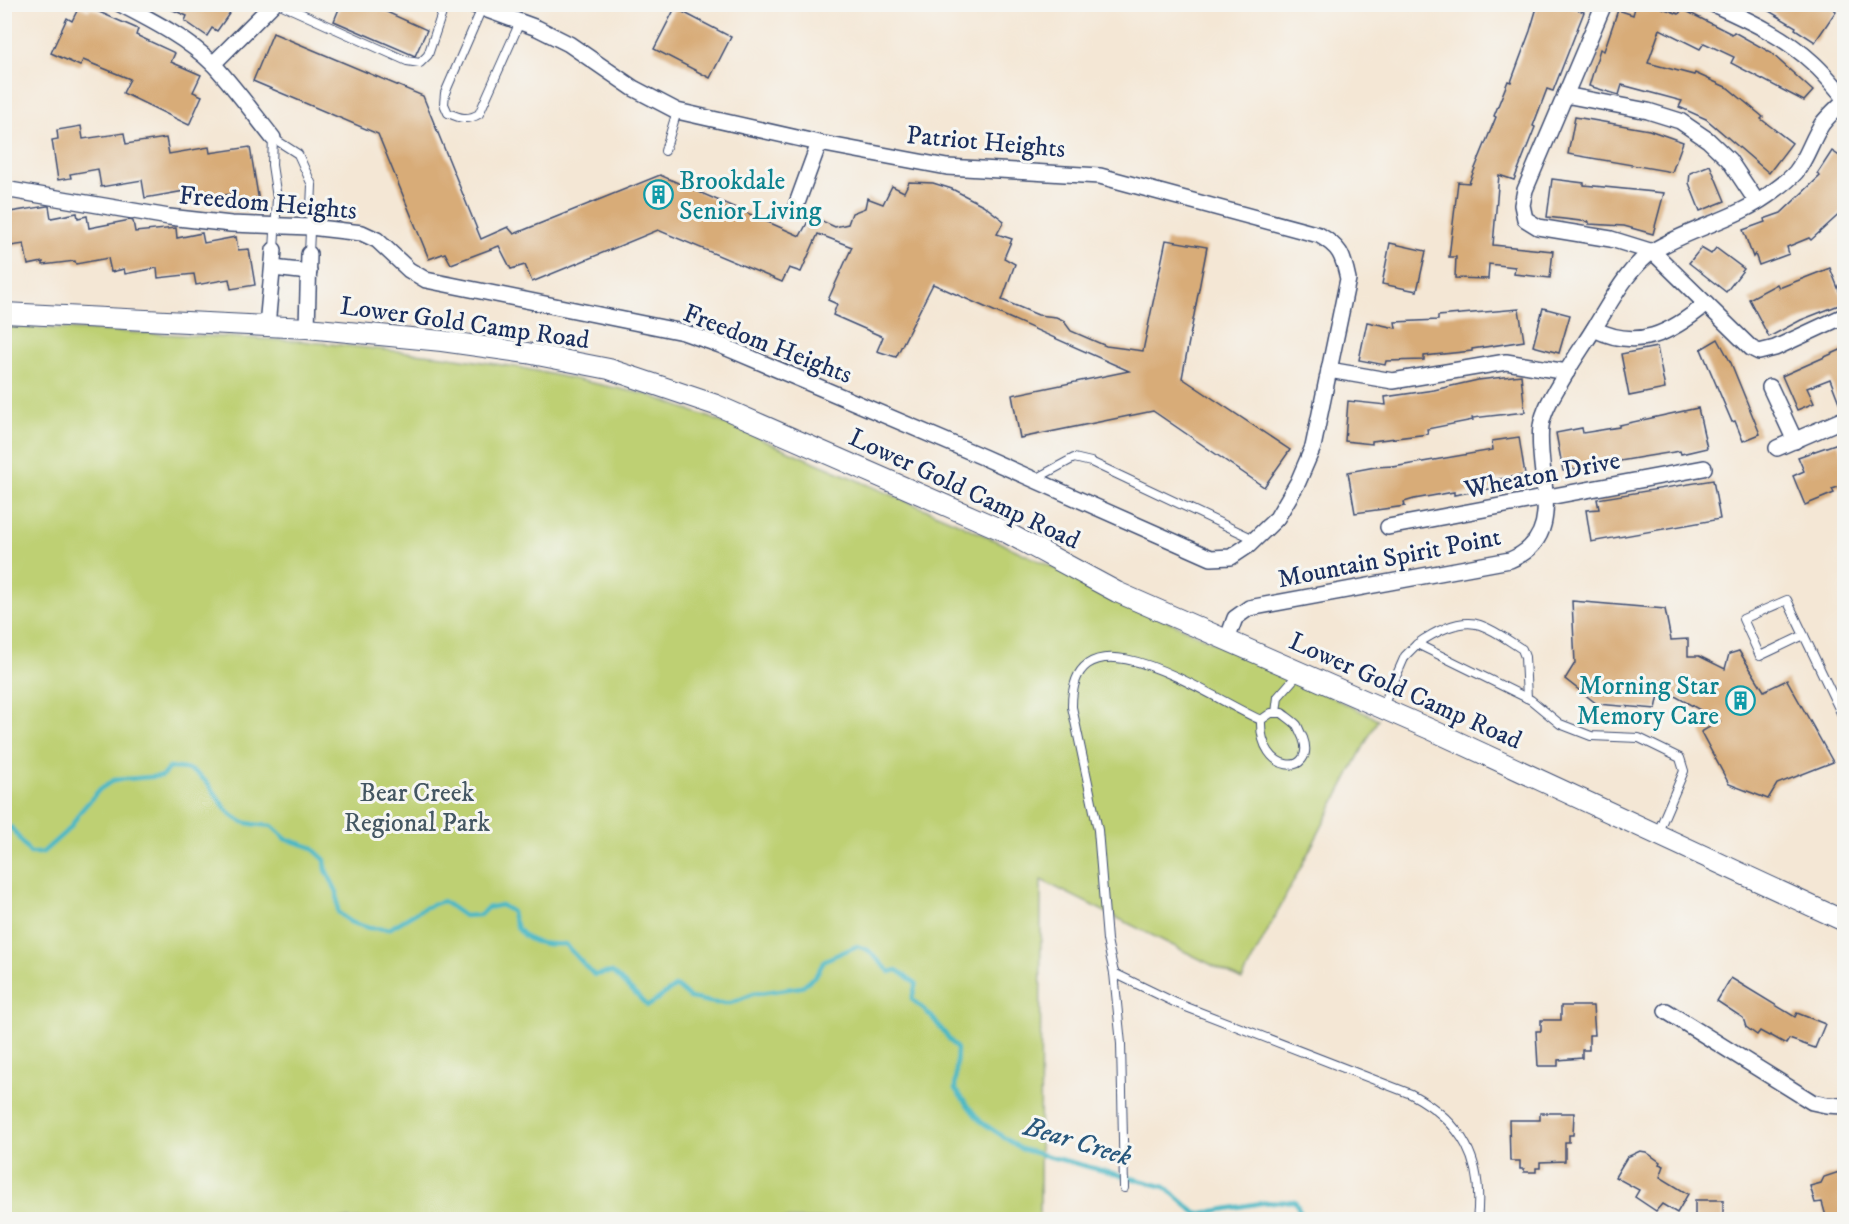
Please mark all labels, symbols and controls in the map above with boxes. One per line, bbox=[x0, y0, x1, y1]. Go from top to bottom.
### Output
street label: Patriot Heights bbox=[905, 119, 1067, 166]
place label: Brookdale Senior Living bbox=[679, 165, 822, 228]
street label: Freedom Heights bbox=[177, 179, 358, 228]
building icon: Brookdale Senior Living bbox=[642, 179, 674, 211]
street label: Lower Gold Camp Road bbox=[338, 290, 592, 357]
street label: Freedom Heights bbox=[678, 297, 857, 392]
street label: Lower Gold Camp Road bbox=[843, 421, 1085, 557]
street label: Wheaton Drive bbox=[1461, 444, 1623, 507]
street label: Mountain Spirit Point bbox=[1275, 521, 1504, 596]
street label: Lower Gold Camp Road bbox=[1284, 625, 1527, 758]
place label: Morning Star Memory Care bbox=[1576, 670, 1719, 733]
building icon: Morning Star Memory Care bbox=[1724, 684, 1756, 716]
park label: Bear Creek Regional Park bbox=[344, 777, 490, 840]
water label: Bear Creek bbox=[1019, 1109, 1136, 1175]

